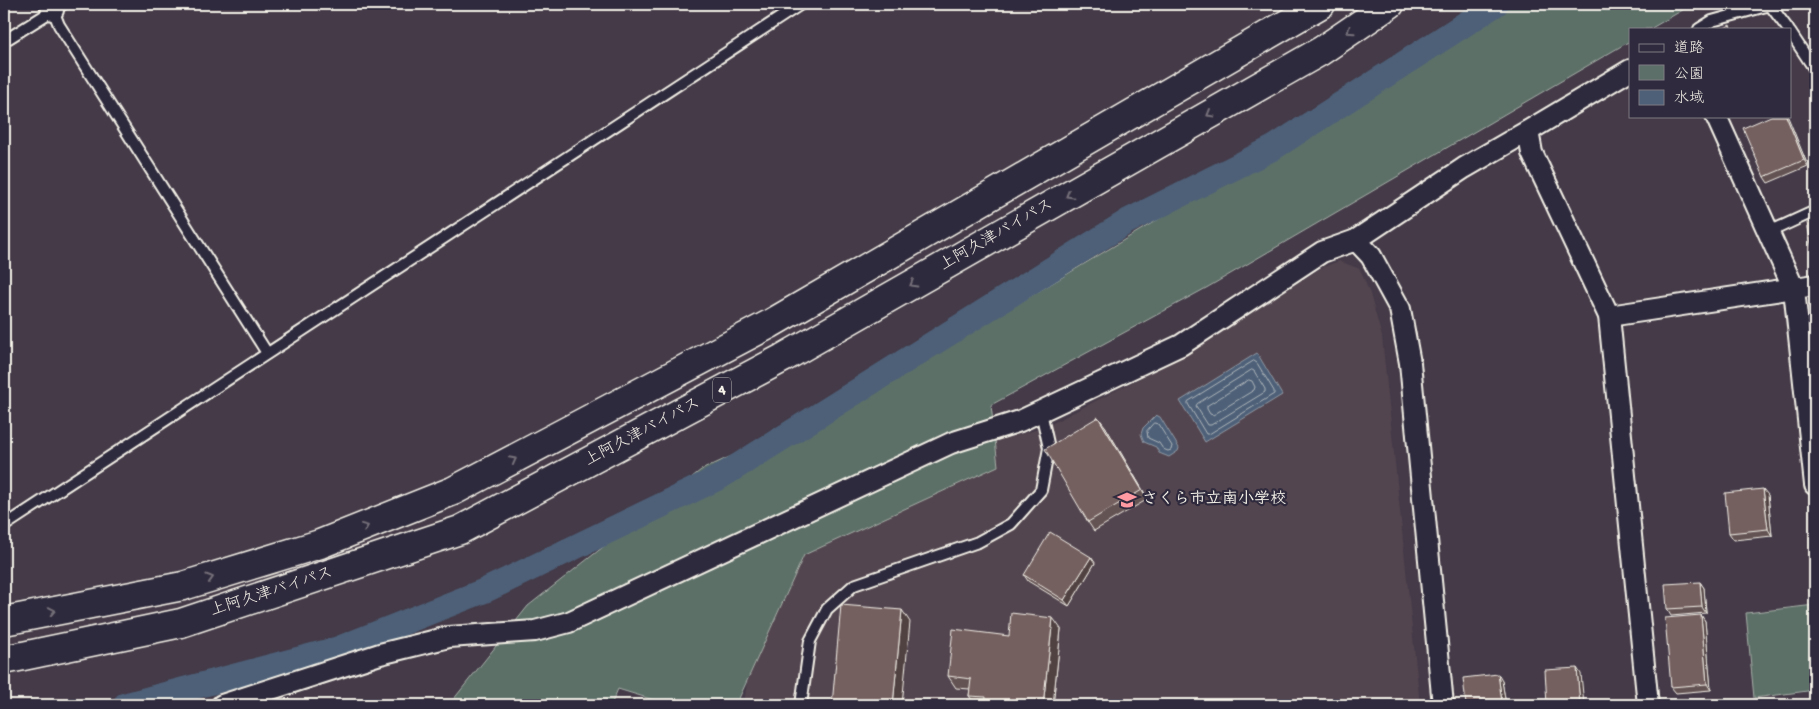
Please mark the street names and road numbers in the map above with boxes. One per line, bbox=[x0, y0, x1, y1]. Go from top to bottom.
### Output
street label: 上阿久津バイパス bbox=[936, 194, 1057, 276]
road number: 4 bbox=[713, 378, 731, 402]
street label: 上阿久津バイパス bbox=[581, 393, 704, 471]
street label: 上阿久津バイパス bbox=[208, 562, 336, 622]

